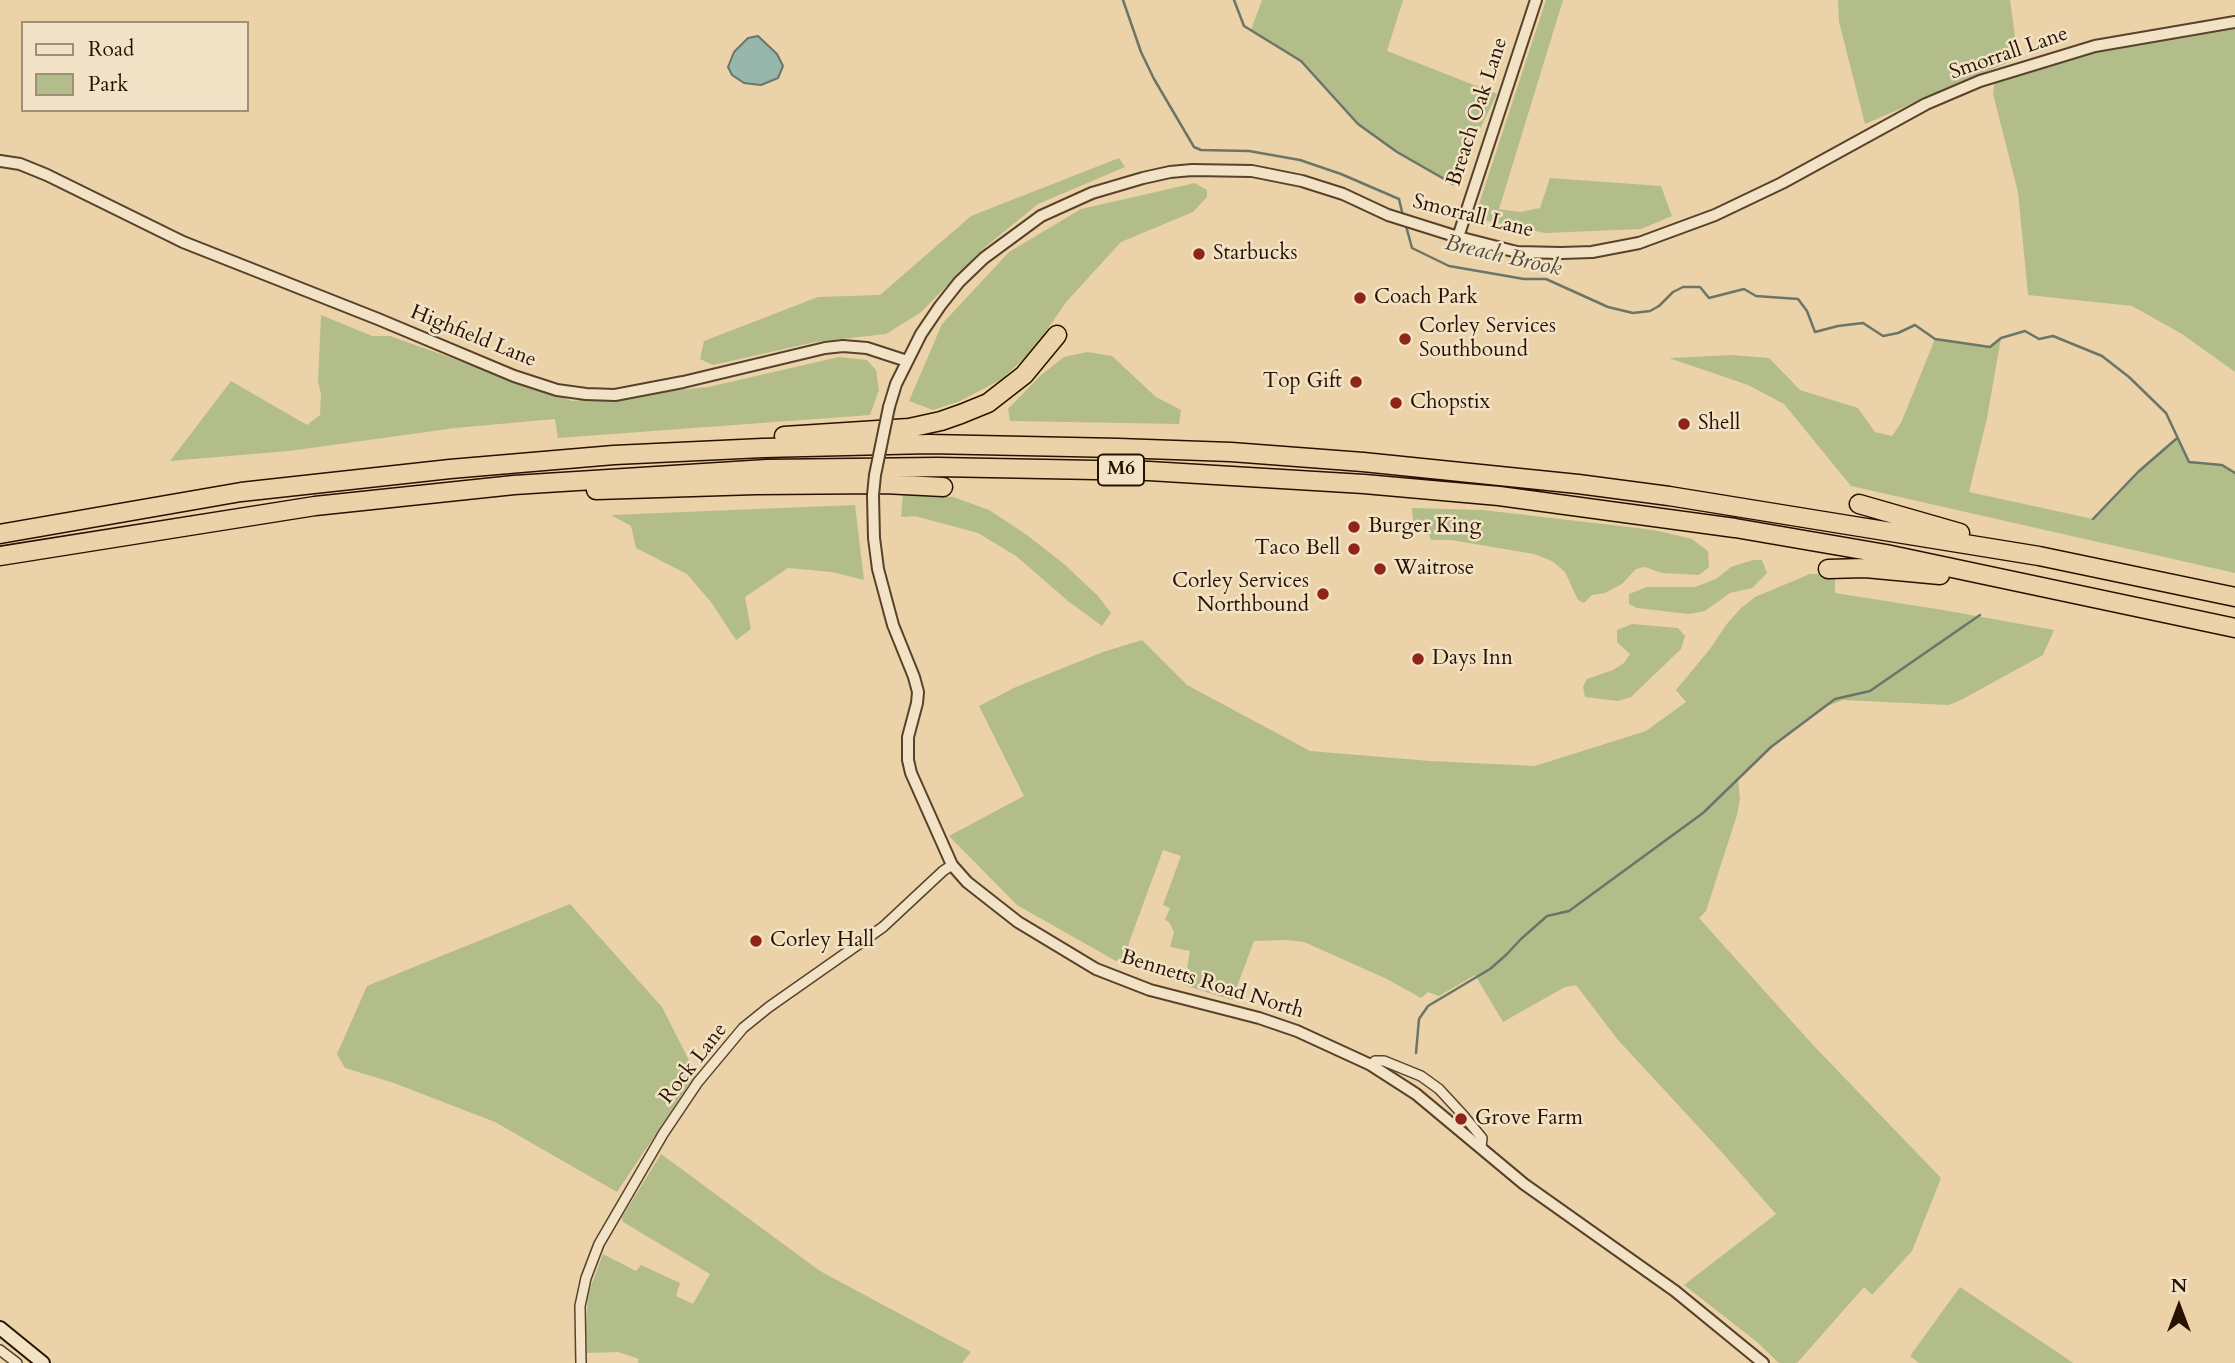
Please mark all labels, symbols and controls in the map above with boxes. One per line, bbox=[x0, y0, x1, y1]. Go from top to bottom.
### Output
legend bbox=[21, 21, 248, 112]
street label: Smorrall Lane bbox=[1946, 22, 2072, 86]
text: Road bbox=[88, 35, 134, 64]
street label: Breach Oak Lane bbox=[1442, 35, 1514, 189]
text: Park bbox=[88, 70, 128, 99]
street label: Smorrall Lane bbox=[1410, 190, 1536, 244]
water label: Breach Brook bbox=[1442, 230, 1564, 284]
place label: Starbucks bbox=[1213, 241, 1298, 267]
marker: Starbucks bbox=[1191, 246, 1207, 262]
place label: Coach Park bbox=[1374, 285, 1478, 311]
marker: Coach Park bbox=[1352, 290, 1368, 306]
street label: Highfield Lane bbox=[406, 300, 540, 374]
place label: Corley Services Southbound bbox=[1419, 314, 1556, 364]
marker: Corley Services Southbound bbox=[1397, 331, 1413, 347]
place label: Top Gift bbox=[1263, 369, 1342, 395]
marker: Top Gift bbox=[1348, 374, 1364, 390]
place label: Chopstix bbox=[1410, 390, 1490, 416]
marker: Chopstix bbox=[1388, 395, 1404, 411]
place label: Shell bbox=[1698, 411, 1740, 437]
marker: Shell bbox=[1676, 416, 1692, 432]
road number: M6 bbox=[1098, 454, 1144, 485]
place label: Burger King bbox=[1368, 514, 1481, 540]
marker: Burger King bbox=[1346, 519, 1362, 535]
place label: Taco Bell bbox=[1254, 536, 1340, 562]
marker: Taco Bell bbox=[1346, 541, 1362, 557]
place label: Waitrose bbox=[1394, 556, 1474, 582]
marker: Waitrose bbox=[1372, 561, 1388, 577]
place label: Corley Services Northbound bbox=[1172, 569, 1309, 619]
marker: Corley Services Northbound bbox=[1315, 586, 1331, 602]
place label: Days Inn bbox=[1432, 646, 1513, 672]
marker: Days Inn bbox=[1410, 651, 1426, 667]
place label: Corley Hall bbox=[770, 928, 874, 954]
marker: Corley Hall bbox=[748, 933, 764, 949]
street label: Bennetts Road North bbox=[1117, 945, 1307, 1025]
street label: Rock Lane bbox=[655, 1019, 733, 1109]
place label: Grove Farm bbox=[1475, 1106, 1583, 1132]
marker: Grove Farm bbox=[1453, 1111, 1469, 1127]
north arrow bbox=[2144, 1272, 2214, 1342]
text: N bbox=[2171, 1273, 2187, 1299]

